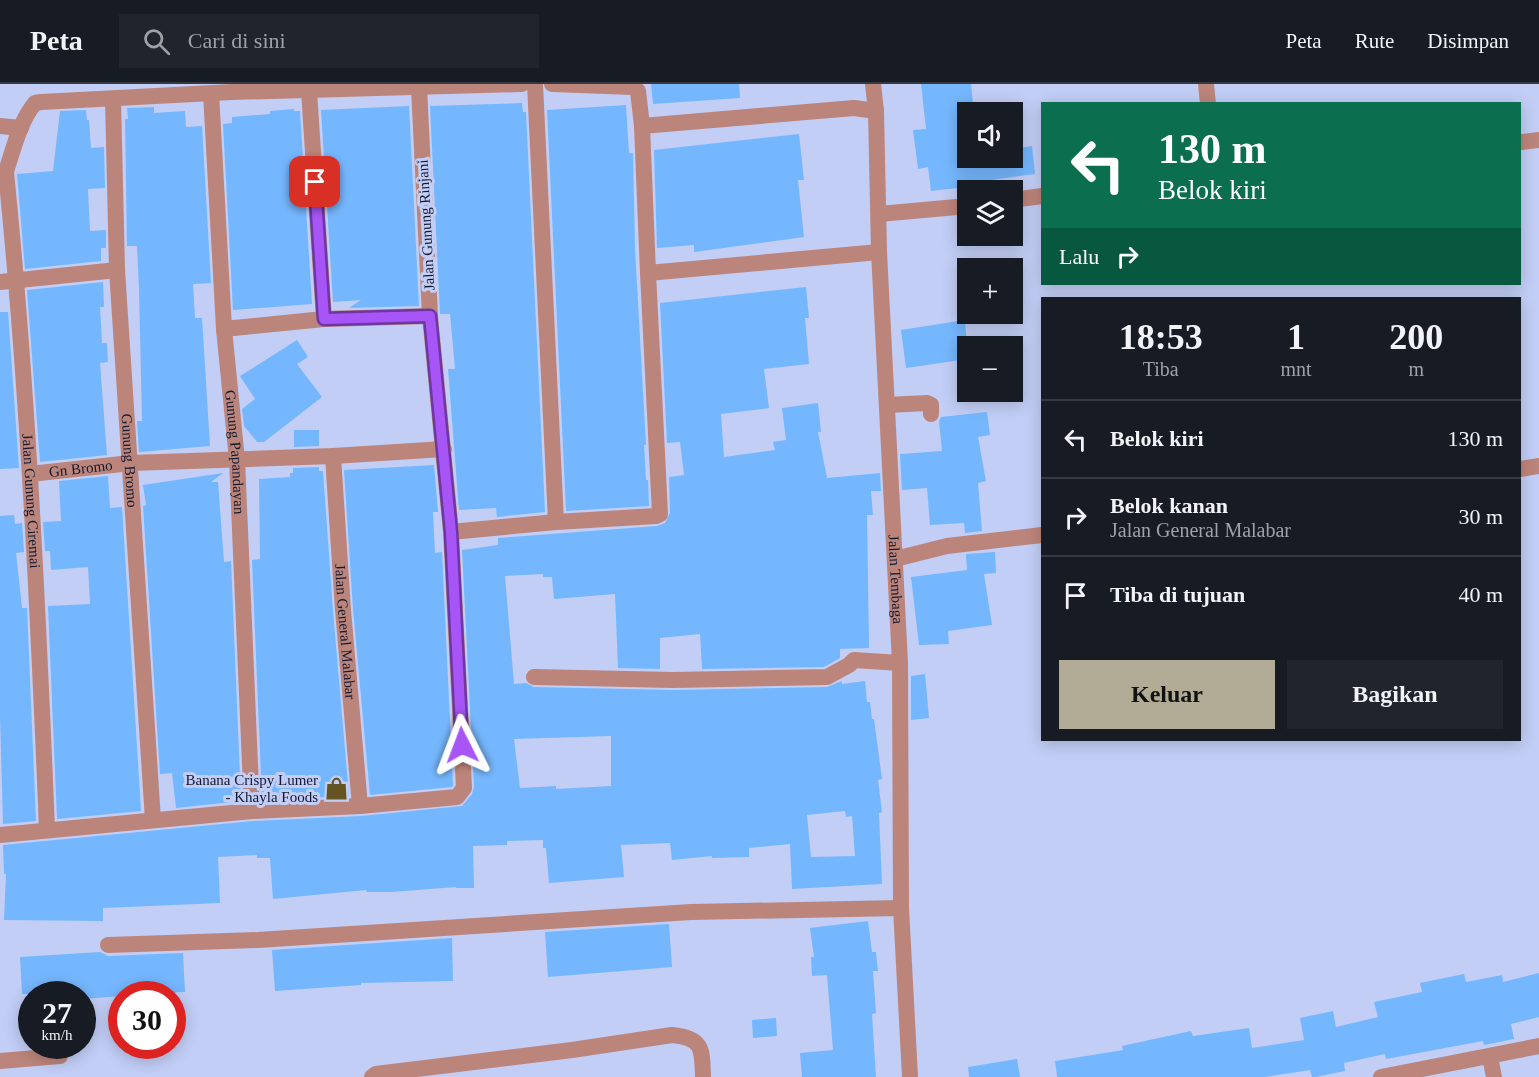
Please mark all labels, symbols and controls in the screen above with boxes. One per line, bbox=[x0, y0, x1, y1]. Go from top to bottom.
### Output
search box bbox=[119, 14, 539, 68]
text: Peta bbox=[30, 25, 83, 56]
icon: search bbox=[140, 25, 173, 58]
text: Cari di sini bbox=[188, 28, 286, 53]
text: Peta bbox=[1286, 29, 1322, 53]
text: Rute bbox=[1355, 29, 1394, 53]
text: Disimpan bbox=[1427, 29, 1509, 53]
map controls bbox=[957, 102, 1023, 402]
button: sound bbox=[957, 102, 1023, 168]
icon: left bbox=[1059, 126, 1137, 204]
text: 130 m bbox=[1158, 126, 1267, 172]
pin bbox=[289, 156, 340, 207]
street label: Jalan Gunung Rinjani bbox=[415, 159, 437, 291]
icon: arrive bbox=[298, 165, 331, 198]
text: Belok kiri bbox=[1158, 175, 1267, 205]
button: layers bbox=[957, 180, 1023, 246]
icon: right bbox=[1111, 240, 1144, 273]
text: Lalu bbox=[1059, 244, 1099, 269]
button: + bbox=[957, 258, 1023, 324]
text: 18:53 bbox=[1119, 317, 1203, 357]
text: 1 bbox=[1287, 317, 1305, 357]
text: 200 bbox=[1389, 317, 1443, 357]
button: − bbox=[957, 336, 1023, 402]
text: Tiba bbox=[1143, 358, 1179, 380]
text: mnt bbox=[1280, 358, 1312, 380]
text: m bbox=[1409, 358, 1424, 380]
street label: Gunung Papandayan bbox=[222, 389, 247, 515]
street label: Gunung Bromo bbox=[118, 413, 141, 508]
icon: left bbox=[1059, 423, 1092, 456]
text: Belok kiri bbox=[1110, 426, 1204, 451]
text: 130 m bbox=[1447, 426, 1503, 451]
street label: Jalan Gunung Ciremai bbox=[19, 433, 43, 569]
street label: Gn Bromo bbox=[48, 457, 113, 480]
text: Belok kanan bbox=[1110, 493, 1228, 518]
icon: right bbox=[1059, 501, 1092, 534]
text: 30 m bbox=[1458, 504, 1503, 529]
text: Jalan General Malabar bbox=[1110, 519, 1291, 541]
street label: Jalan Tembaga bbox=[885, 534, 906, 625]
street label: Jalan General Malabar bbox=[332, 563, 359, 700]
icon: arrive bbox=[1059, 579, 1092, 612]
text: Tiba di tujuan bbox=[1110, 582, 1245, 607]
text: 40 m bbox=[1458, 582, 1503, 607]
button: Keluar bbox=[1059, 660, 1275, 729]
button: Bagikan bbox=[1287, 660, 1503, 729]
position arrow bbox=[430, 713, 494, 777]
place label: Banana Crispy Lumer - Khayla Foods bbox=[186, 772, 318, 805]
shop icon: Banana Crispy Lumer - Khayla Foods bbox=[323, 776, 349, 802]
speed limit sign: 30 bbox=[108, 981, 186, 1059]
text: 27 bbox=[42, 996, 72, 1029]
text: km/h bbox=[42, 1027, 72, 1043]

